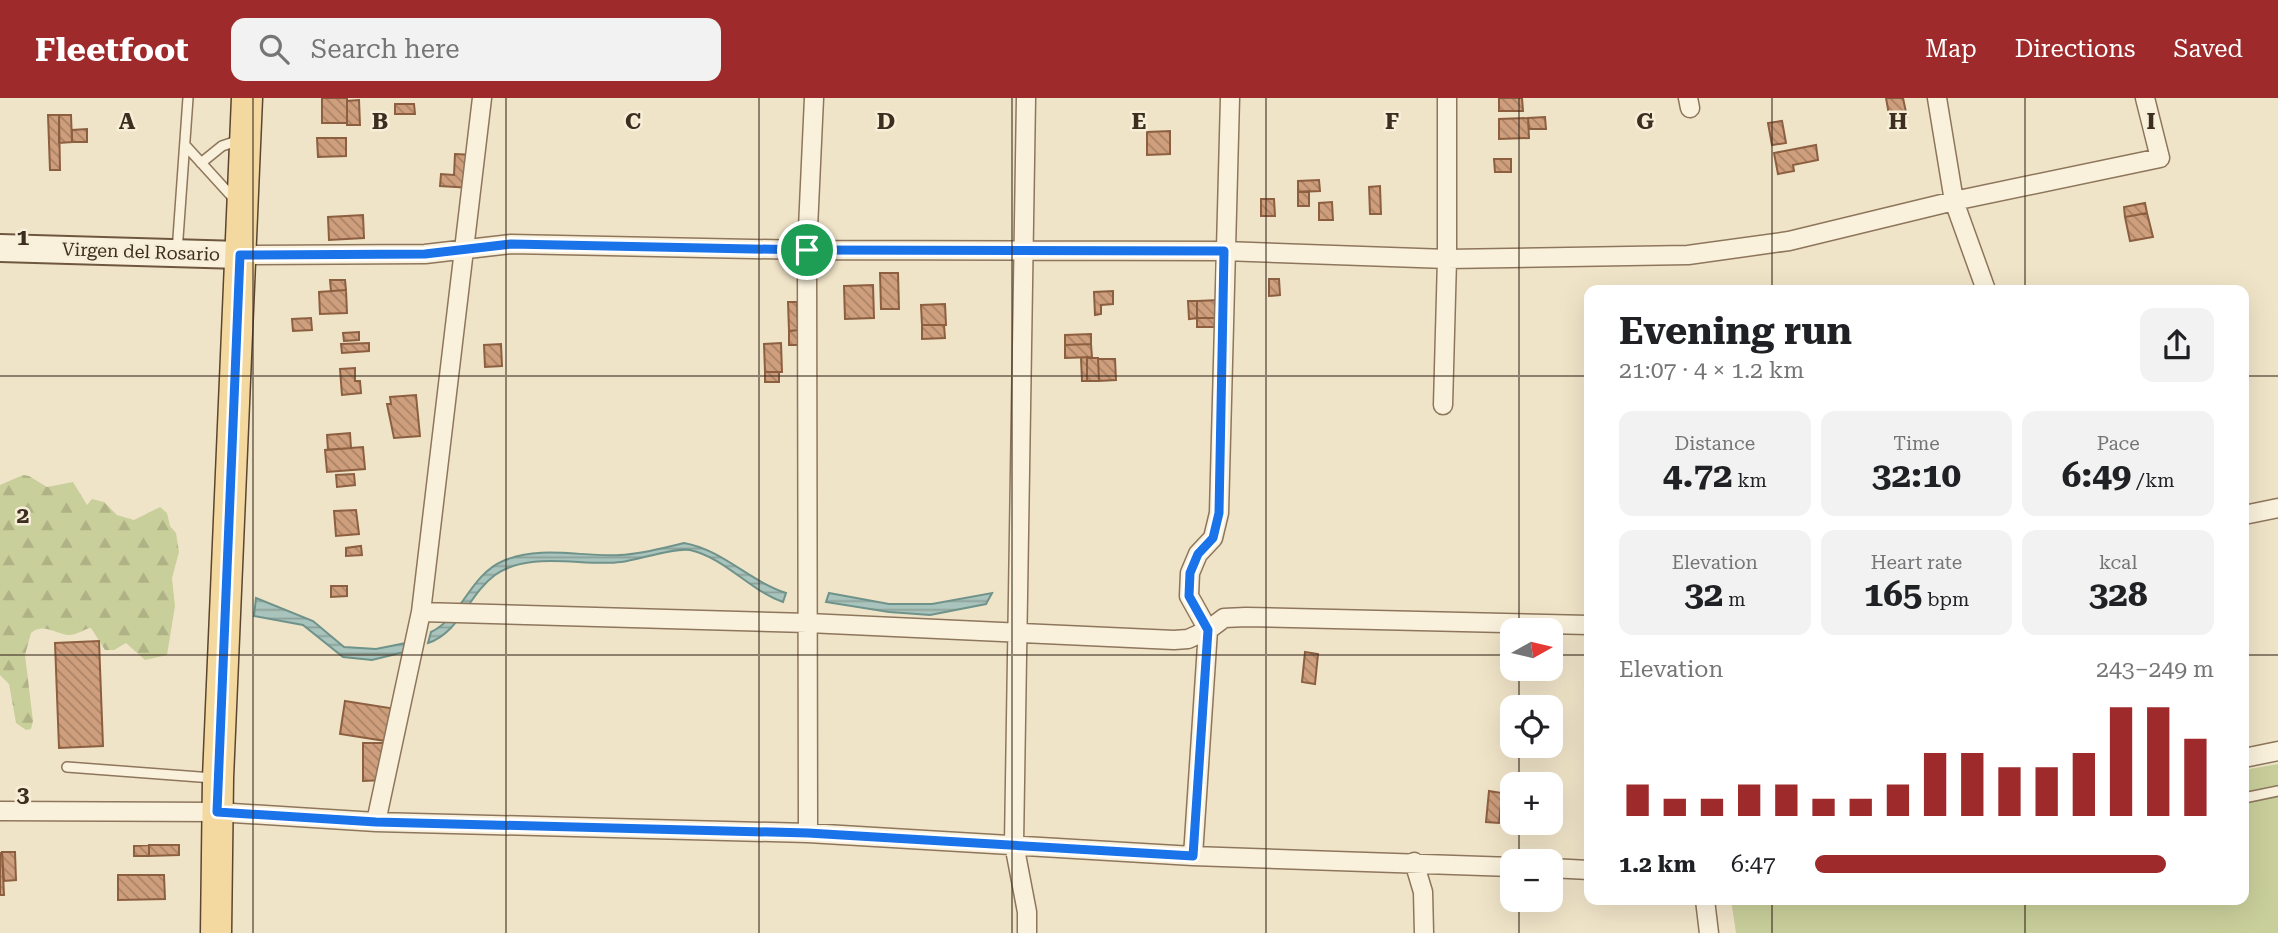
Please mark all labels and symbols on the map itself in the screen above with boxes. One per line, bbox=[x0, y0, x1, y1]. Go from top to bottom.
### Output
text: A bbox=[119, 108, 136, 135]
text: B bbox=[372, 108, 388, 135]
text: C bbox=[625, 108, 641, 135]
text: D bbox=[877, 108, 895, 135]
text: E bbox=[1132, 108, 1146, 135]
text: F bbox=[1385, 108, 1399, 135]
text: G bbox=[1636, 108, 1654, 135]
text: H bbox=[1889, 108, 1908, 135]
text: I bbox=[2146, 108, 2156, 135]
pin bbox=[777, 220, 837, 280]
text: 1 bbox=[17, 224, 30, 251]
street label: Virgen del Rosario bbox=[62, 238, 220, 265]
text: 2 bbox=[17, 502, 29, 529]
north arrow bbox=[1500, 618, 1563, 681]
text: 3 bbox=[17, 781, 30, 808]

